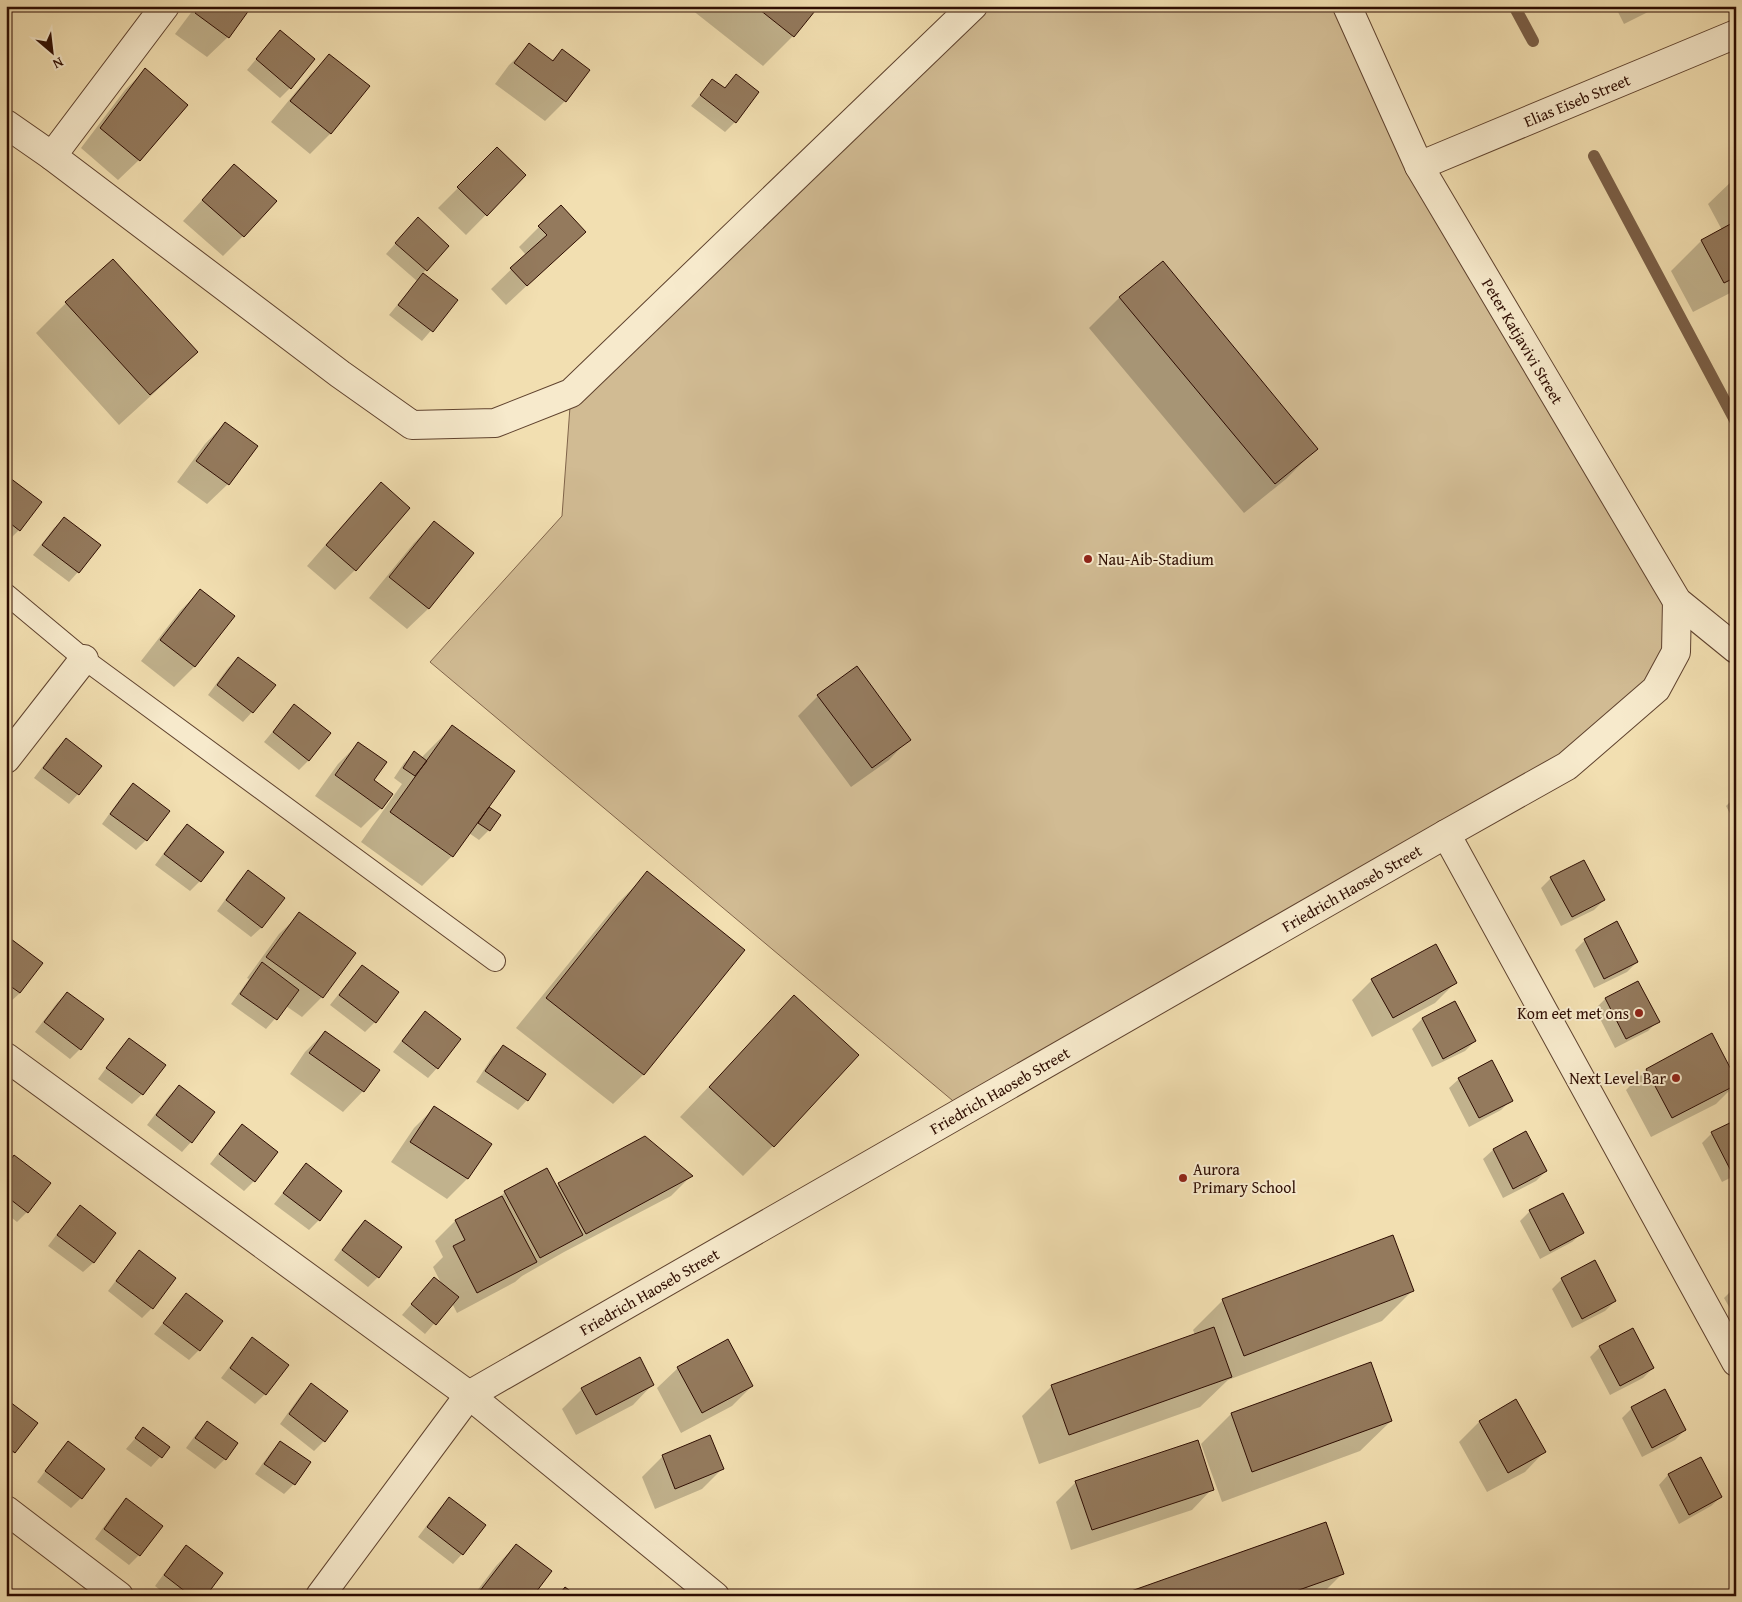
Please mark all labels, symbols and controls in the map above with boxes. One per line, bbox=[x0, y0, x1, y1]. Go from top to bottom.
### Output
north arrow bbox=[28, 28, 78, 78]
text: N bbox=[49, 52, 67, 75]
street label: Elias Eiseb Street bbox=[1520, 67, 1634, 133]
street label: Peter Katjavivi Street bbox=[1476, 274, 1570, 409]
place label: Nau-Aib-Stadium bbox=[1098, 547, 1214, 571]
marker: Nau-Aib-Stadium bbox=[1082, 553, 1094, 565]
street label: Friedrich Haoseb Street bbox=[1277, 838, 1426, 938]
place label: Kom eet met ons bbox=[1517, 1001, 1629, 1025]
marker: Kom eet met ons bbox=[1633, 1007, 1645, 1019]
street label: Friedrich Haoseb Street bbox=[925, 1040, 1074, 1140]
place label: Next Level Bar bbox=[1569, 1066, 1666, 1090]
marker: Next Level Bar bbox=[1670, 1072, 1682, 1084]
place label: Aurora Primary School bbox=[1193, 1157, 1296, 1199]
marker: Aurora Primary School bbox=[1177, 1172, 1189, 1184]
street label: Friedrich Haoseb Street bbox=[575, 1242, 724, 1341]

